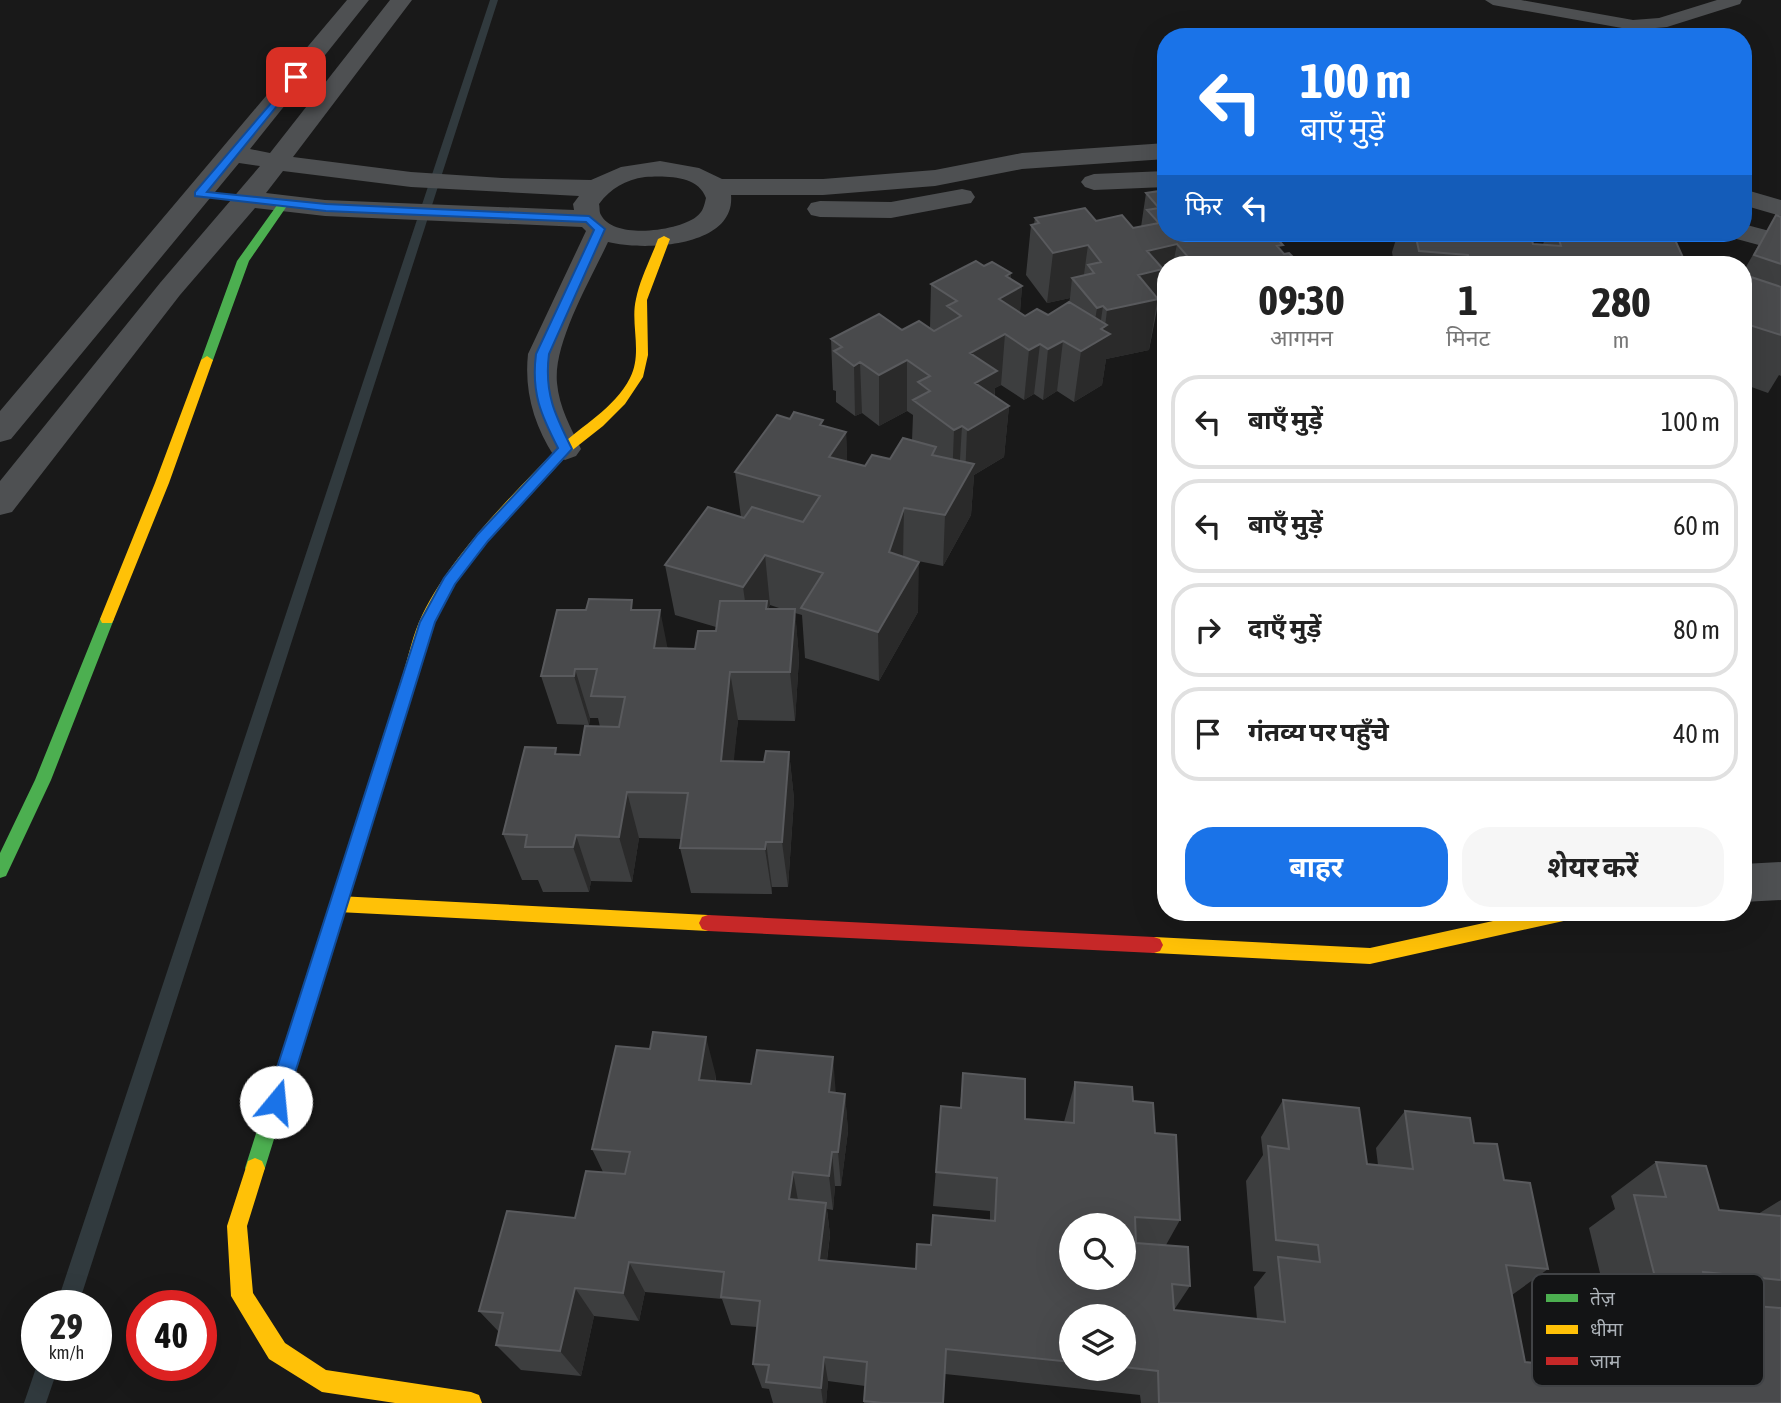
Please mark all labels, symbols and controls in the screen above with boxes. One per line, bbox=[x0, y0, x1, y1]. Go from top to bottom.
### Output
pin bbox=[266, 47, 326, 107]
text: 100 m bbox=[1300, 52, 1411, 108]
icon: left bbox=[1185, 56, 1276, 147]
icon: arrive bbox=[277, 58, 315, 96]
text: बाएँ मुड़ें bbox=[1300, 110, 1385, 147]
icon: left bbox=[1236, 189, 1274, 227]
text: फिर bbox=[1185, 191, 1222, 221]
text: 09:30 bbox=[1258, 276, 1345, 324]
text: 1 bbox=[1458, 276, 1478, 324]
text: 280 bbox=[1591, 278, 1651, 326]
text: आगमन bbox=[1270, 325, 1333, 351]
text: मिनट bbox=[1446, 325, 1490, 351]
text: m bbox=[1613, 327, 1629, 353]
icon: left bbox=[1189, 403, 1227, 441]
text: बाएँ मुड़ें bbox=[1248, 405, 1323, 435]
text: 100 m bbox=[1661, 407, 1720, 437]
icon: left bbox=[1189, 507, 1227, 545]
text: बाएँ मुड़ें bbox=[1248, 509, 1323, 539]
text: 60 m bbox=[1673, 511, 1720, 541]
icon: right bbox=[1189, 611, 1227, 649]
text: दाएँ मुड़ें bbox=[1248, 613, 1321, 643]
text: 80 m bbox=[1673, 615, 1720, 645]
icon: arrive bbox=[1189, 715, 1227, 753]
text: गंतव्य पर पहुँचे bbox=[1248, 717, 1389, 747]
text: 40 m bbox=[1673, 719, 1720, 749]
button: बाहर bbox=[1185, 827, 1448, 907]
button: शेयर करें bbox=[1462, 827, 1724, 907]
position arrow bbox=[239, 1065, 313, 1139]
map controls bbox=[1059, 1213, 1136, 1381]
button: search bbox=[1059, 1213, 1136, 1290]
legend bbox=[1532, 1274, 1764, 1386]
text: तेज़ bbox=[1590, 1287, 1616, 1309]
speed limit sign: 40 bbox=[126, 1290, 217, 1381]
button: layers bbox=[1059, 1304, 1136, 1381]
text: 29 bbox=[50, 1306, 83, 1346]
text: धीमा bbox=[1590, 1318, 1624, 1340]
text: km/h bbox=[49, 1342, 84, 1363]
text: जाम bbox=[1590, 1350, 1621, 1372]

